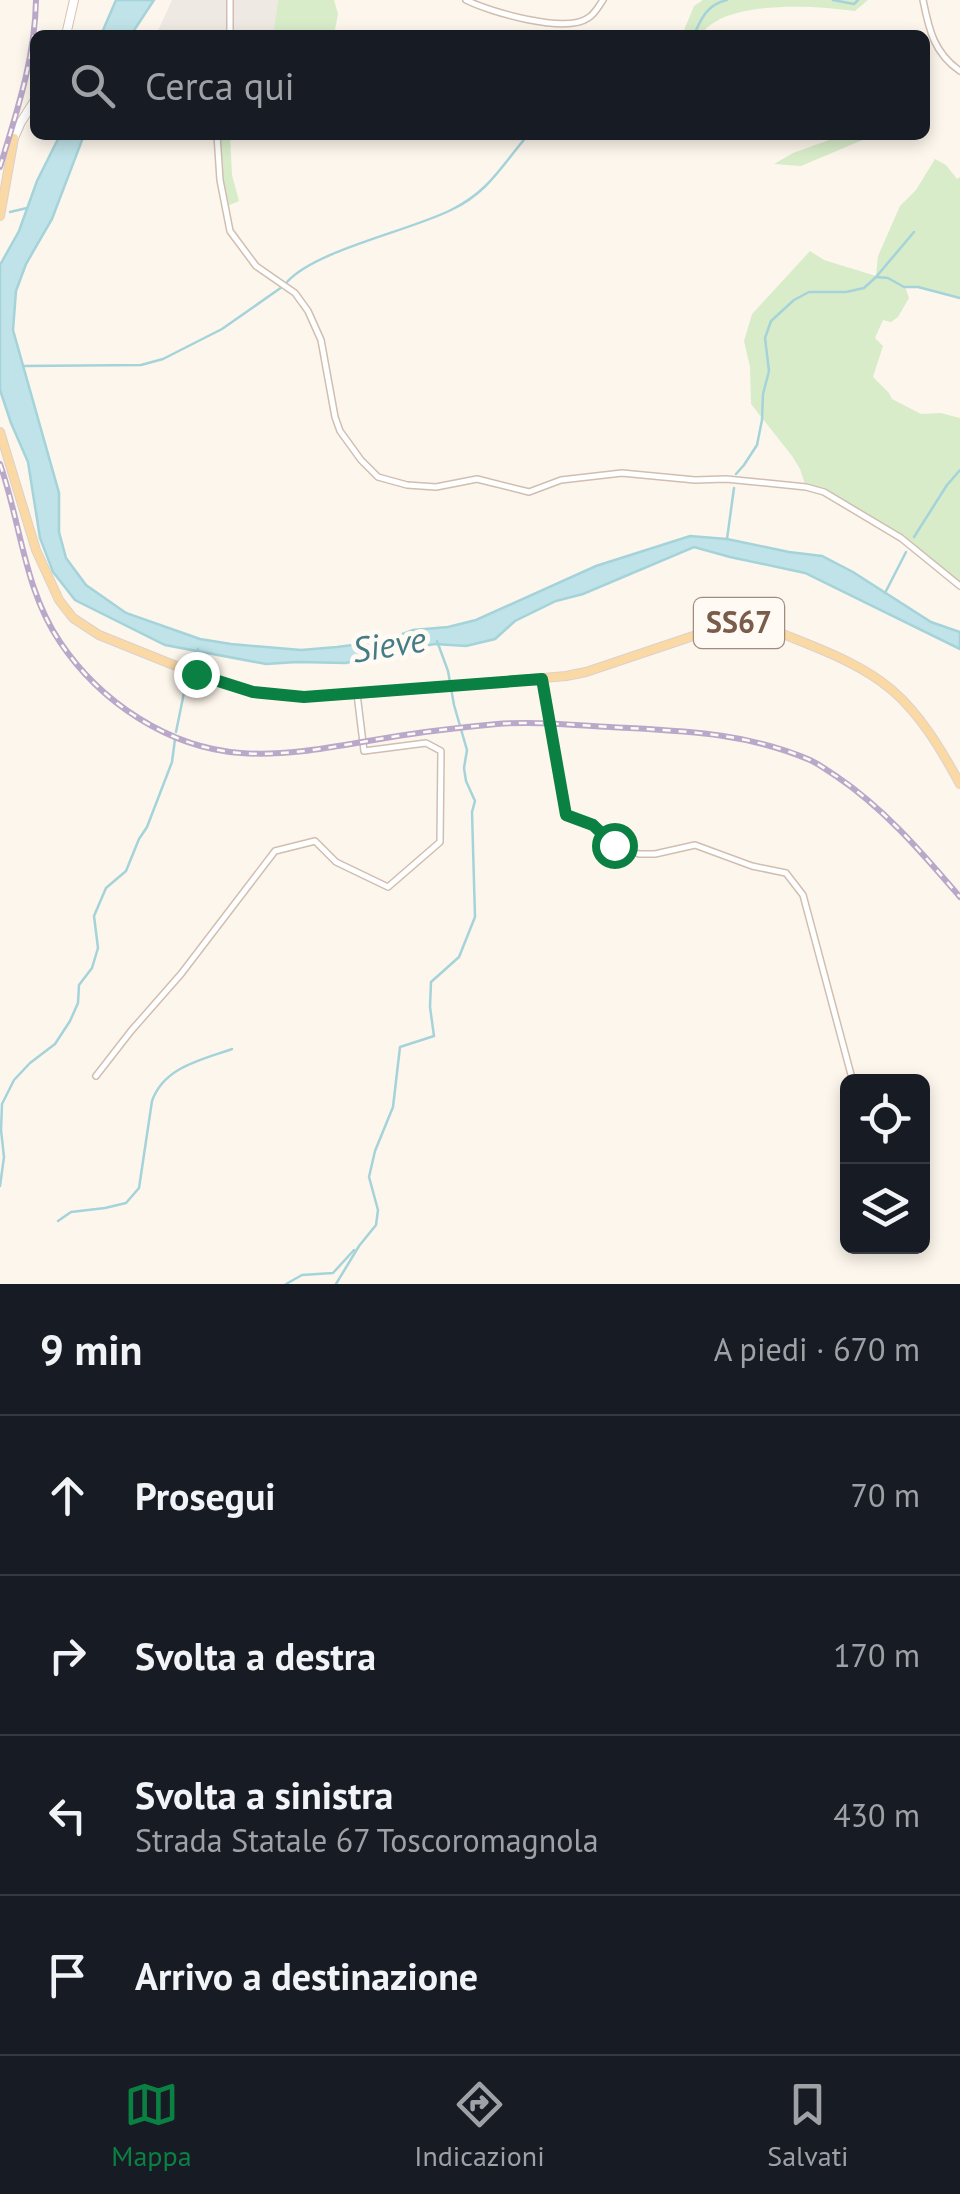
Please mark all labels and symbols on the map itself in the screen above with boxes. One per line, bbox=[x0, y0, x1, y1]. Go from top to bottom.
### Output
road number: SS67 bbox=[694, 598, 784, 648]
water label: Sieve bbox=[349, 615, 429, 673]
route end bbox=[174, 652, 220, 698]
route start bbox=[592, 823, 638, 869]

